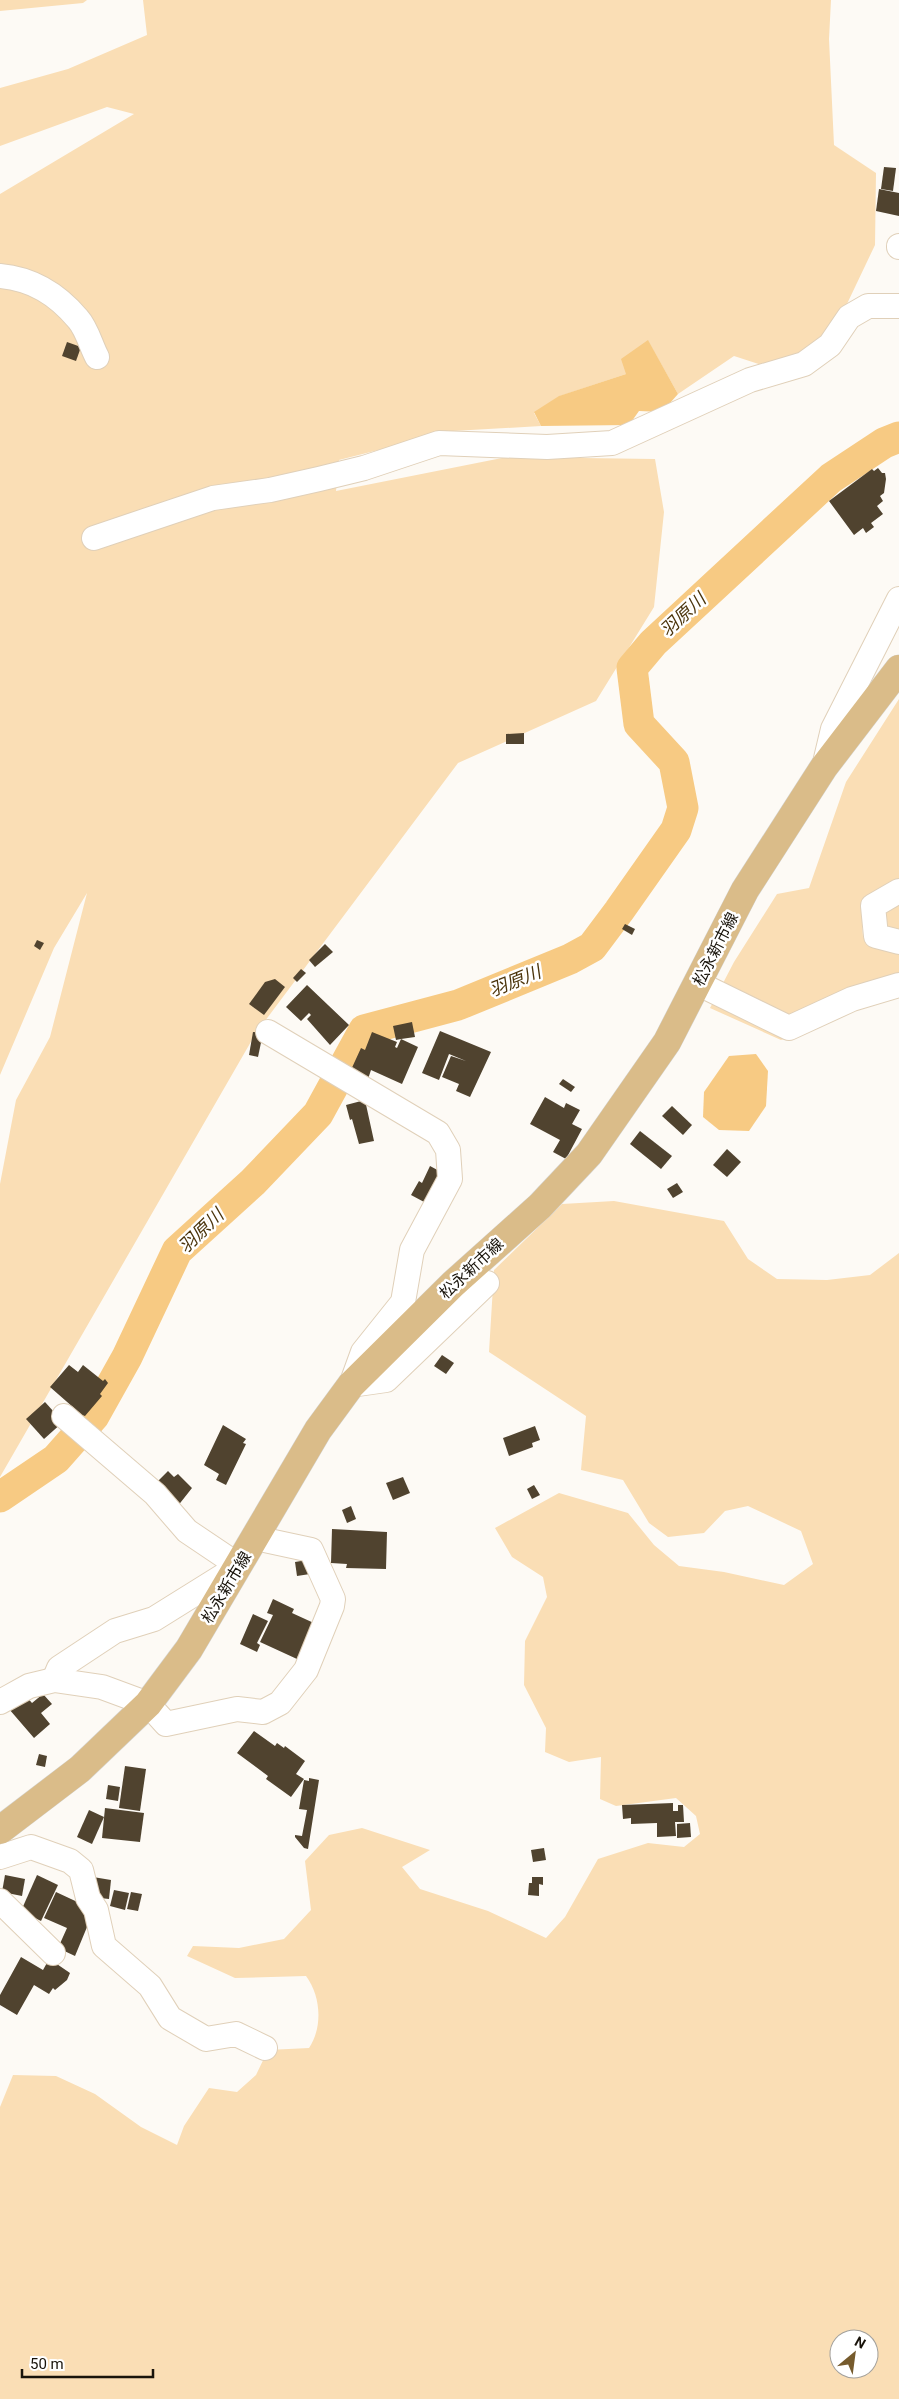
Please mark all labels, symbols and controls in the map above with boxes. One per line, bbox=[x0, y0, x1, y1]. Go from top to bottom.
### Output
water label: 羽原川 bbox=[656, 587, 711, 641]
street label: 松永新市線 bbox=[689, 909, 742, 989]
water label: 羽原川 bbox=[486, 960, 546, 1000]
water label: 羽原川 bbox=[174, 1203, 229, 1257]
street label: 松永新市線 bbox=[436, 1234, 507, 1303]
street label: 松永新市線 bbox=[198, 1548, 255, 1626]
north arrow bbox=[829, 2329, 879, 2379]
text: N bbox=[852, 2333, 869, 2352]
scale bar bbox=[22, 2346, 154, 2378]
text: 50 m bbox=[30, 2355, 64, 2373]

